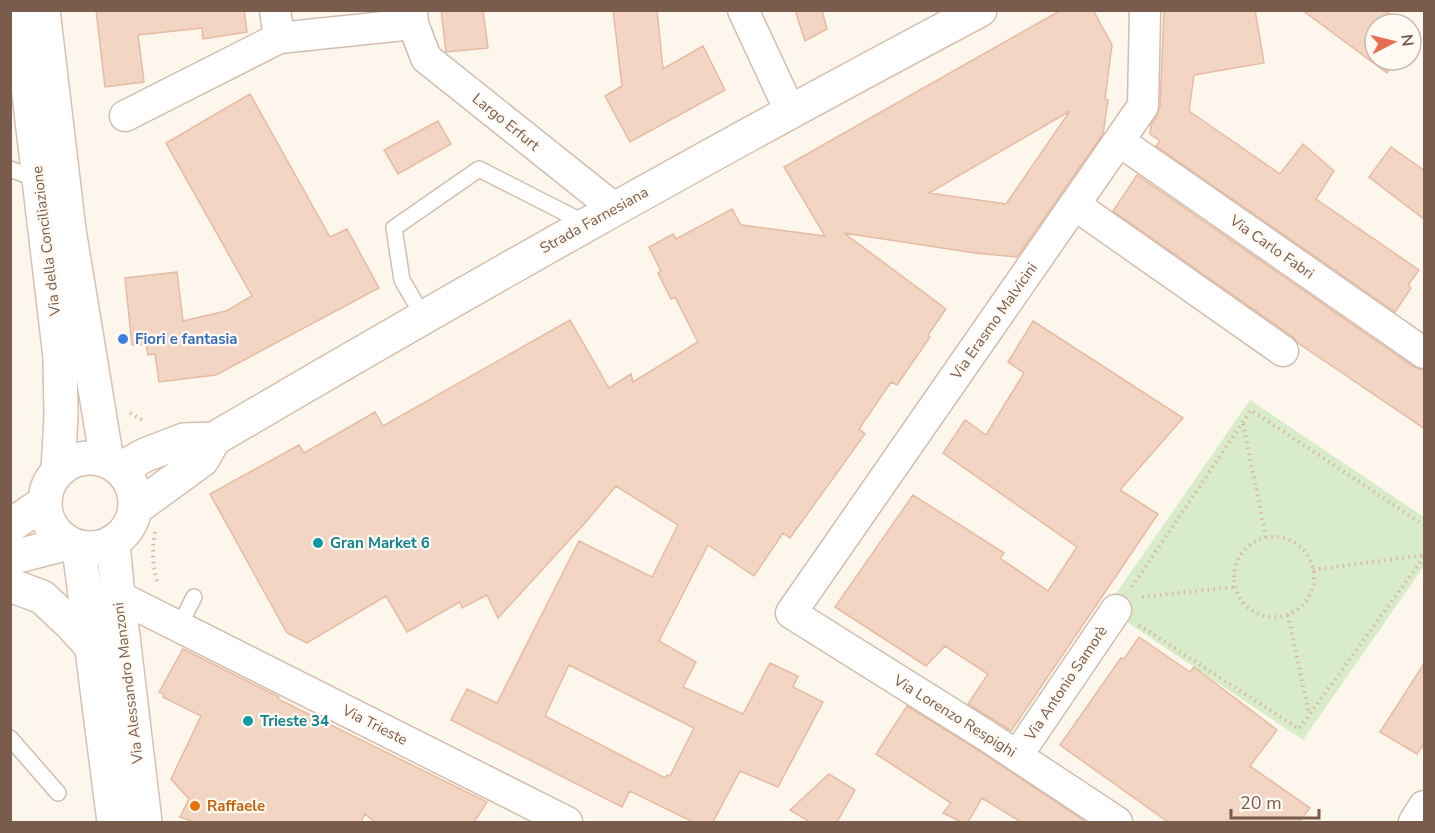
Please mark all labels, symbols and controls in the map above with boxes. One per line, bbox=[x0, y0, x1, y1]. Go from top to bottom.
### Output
north arrow bbox=[1363, 12, 1423, 72]
text: N bbox=[1395, 33, 1419, 48]
street label: Largo Erfurt bbox=[468, 89, 544, 156]
street label: Via della Conciliazione bbox=[27, 165, 65, 318]
street label: Strada Farnesiana bbox=[536, 182, 652, 258]
street label: Via Carlo Fabri bbox=[1225, 210, 1318, 284]
street label: Via Erasmo Malvicini bbox=[946, 259, 1042, 384]
place label: Fiori e fantasia bbox=[135, 329, 238, 349]
marker: Fiori e fantasia bbox=[116, 332, 130, 346]
place label: Gran Market 6 bbox=[330, 533, 430, 553]
marker: Gran Market 6 bbox=[311, 536, 325, 550]
street label: Via Alessandro Manzoni bbox=[108, 601, 148, 766]
street label: Via Antonio Samorè bbox=[1020, 622, 1112, 745]
street label: Via Lorenzo Respighi bbox=[889, 670, 1020, 762]
street label: Via Trieste bbox=[338, 700, 411, 750]
place label: Trieste 34 bbox=[260, 711, 329, 731]
marker: Trieste 34 bbox=[241, 714, 255, 728]
scale bar bbox=[1231, 782, 1320, 820]
text: 20 m bbox=[1240, 791, 1282, 815]
place label: Raffaele bbox=[207, 796, 265, 816]
marker: Raffaele bbox=[188, 799, 202, 813]

